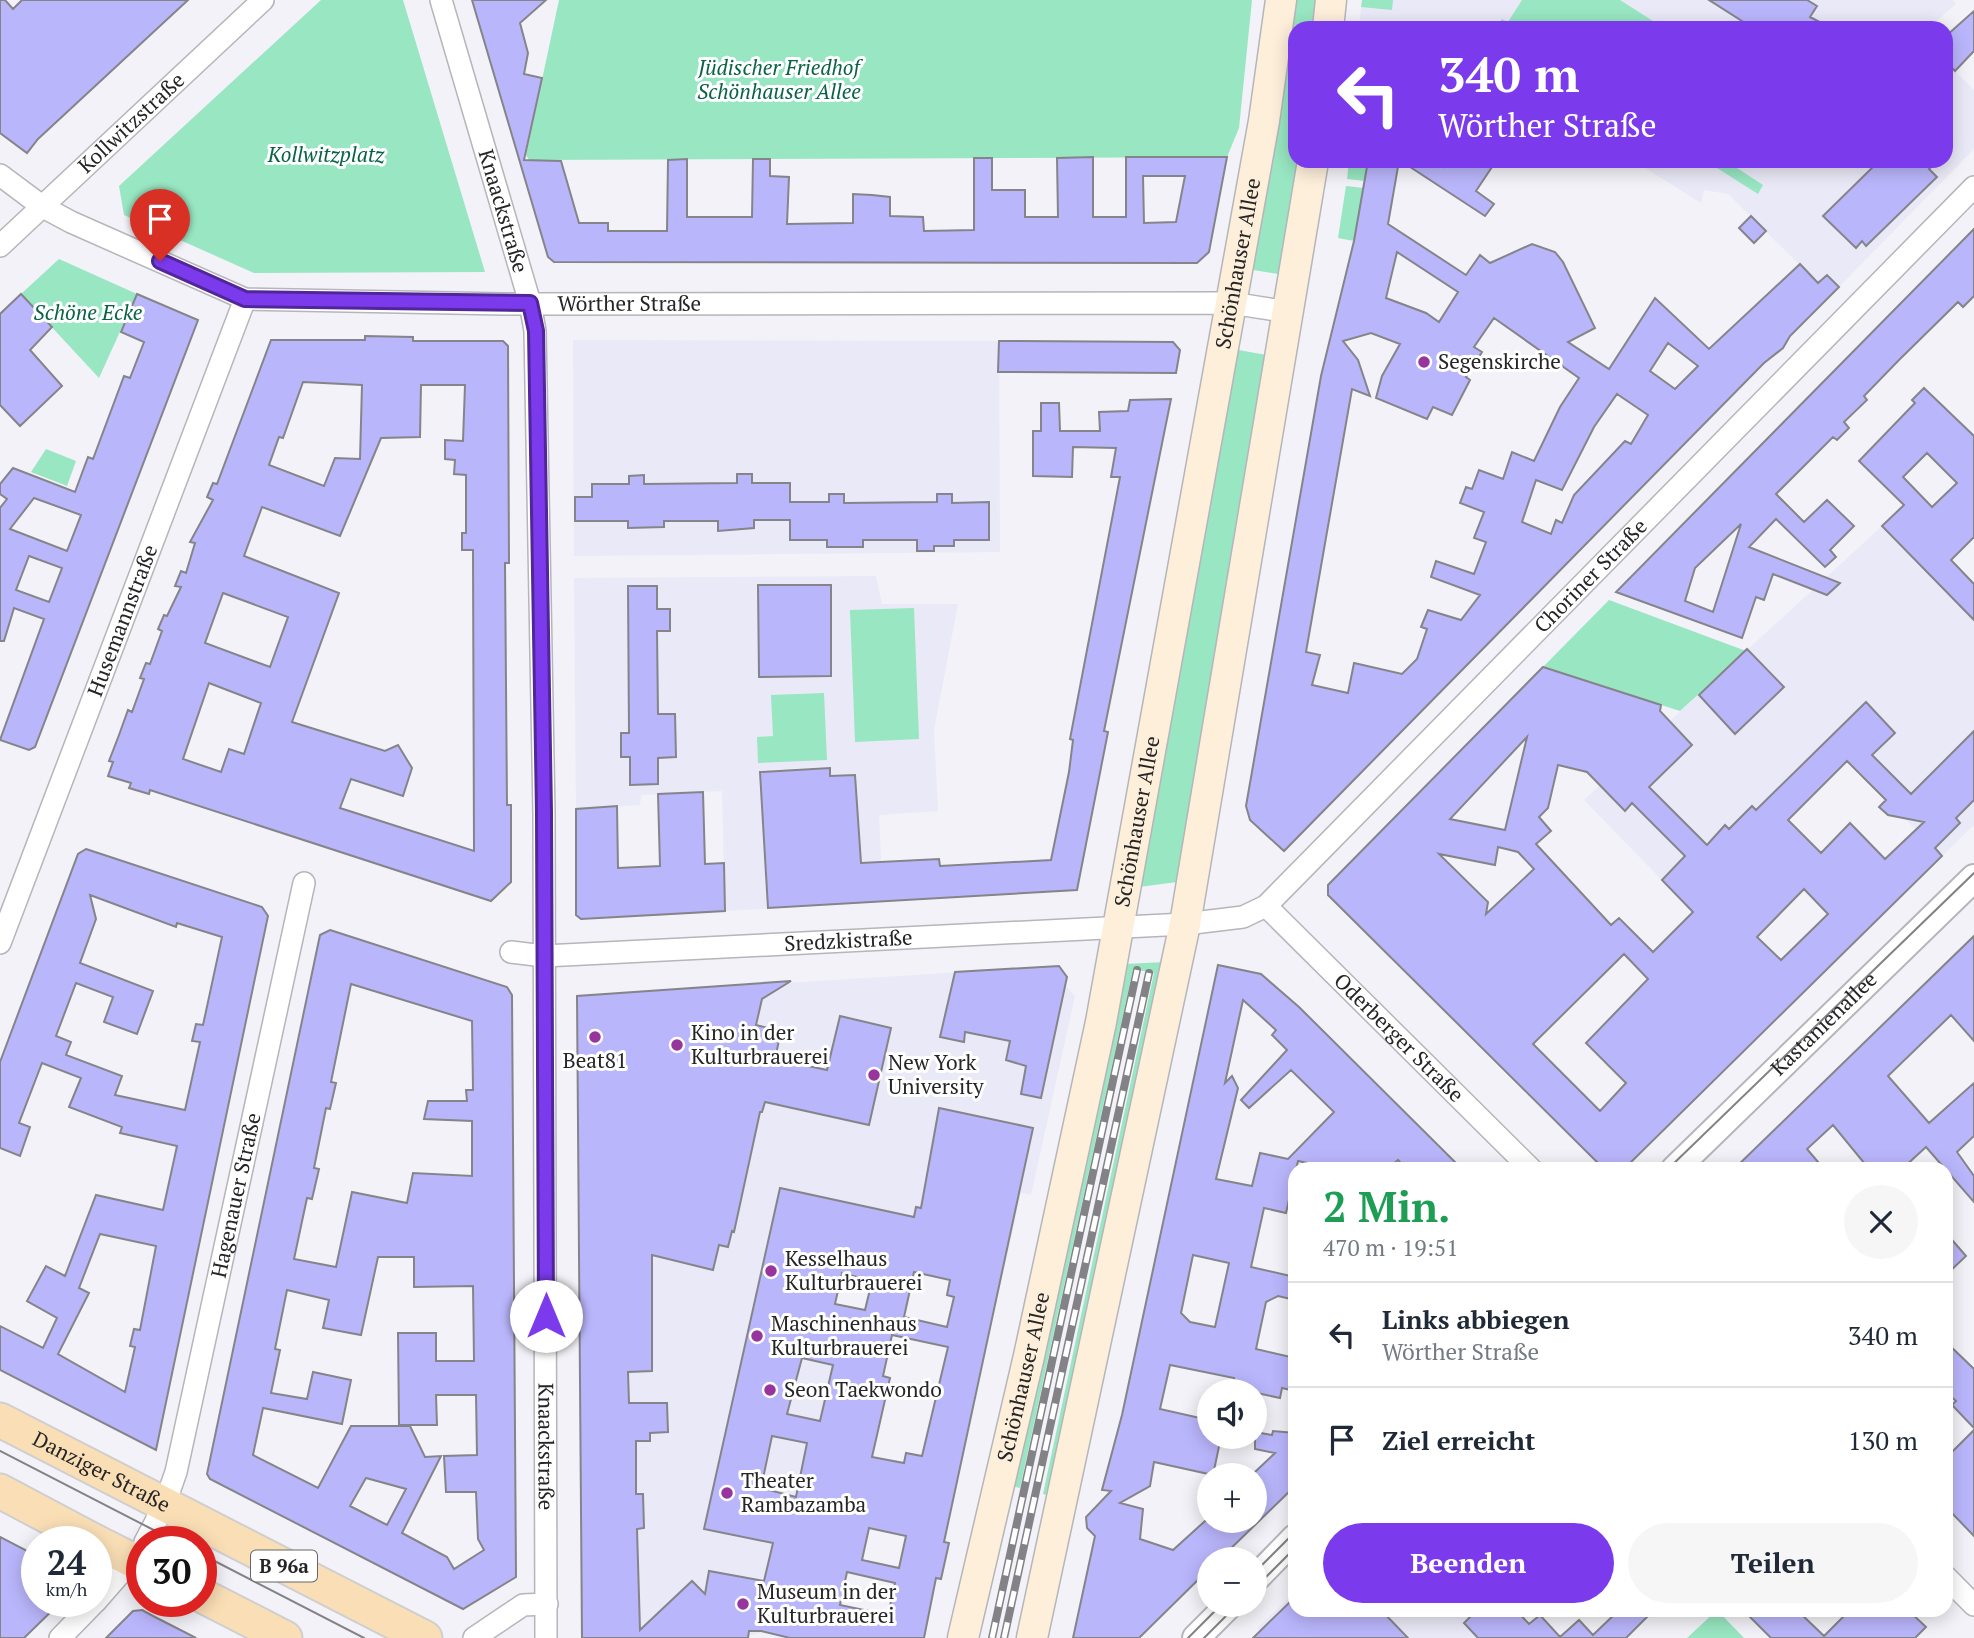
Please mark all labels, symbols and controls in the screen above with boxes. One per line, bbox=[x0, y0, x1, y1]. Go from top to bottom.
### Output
text: 340 m bbox=[1438, 41, 1580, 106]
icon: left bbox=[1323, 49, 1414, 140]
park label: Jüdischer Friedhof Schönhauser Allee bbox=[697, 53, 864, 105]
street label: Kollwitzstraße bbox=[72, 66, 190, 179]
text: Wörther Straße bbox=[1438, 104, 1657, 146]
park label: Kollwitzplatz bbox=[267, 140, 385, 168]
street label: Knaackstraße bbox=[473, 146, 535, 276]
street label: Schönhauser Allee bbox=[1208, 176, 1266, 351]
pin bbox=[130, 189, 190, 261]
icon: arrive bbox=[141, 200, 179, 238]
street label: Wörther Straße bbox=[557, 289, 701, 317]
park label: Schöne Ecke bbox=[34, 298, 143, 326]
place label: Segenskirche bbox=[1438, 347, 1561, 375]
marker: Segenskirche bbox=[1416, 354, 1432, 370]
street label: Choriner Straße bbox=[1528, 512, 1653, 639]
street label: Husemannstraße bbox=[80, 540, 163, 700]
street label: Schönhauser Allee bbox=[1107, 734, 1165, 909]
street label: Sredzkistraße bbox=[783, 923, 913, 957]
street label: Kastanienallee bbox=[1764, 965, 1883, 1081]
street label: Oderberger Straße bbox=[1328, 966, 1471, 1108]
place label: Kino in der Kulturbrauerei bbox=[691, 1018, 829, 1070]
marker: Beat81 bbox=[587, 1029, 603, 1045]
marker: Kino in der Kulturbrauerei bbox=[669, 1037, 685, 1053]
place label: Beat81 bbox=[563, 1046, 627, 1074]
place label: New York University bbox=[888, 1048, 984, 1100]
marker: New York University bbox=[866, 1067, 882, 1083]
street label: Hagenauer Straße bbox=[204, 1110, 267, 1280]
text: 2 Min. bbox=[1323, 1178, 1451, 1234]
button: close bbox=[1844, 1185, 1918, 1259]
text: 470 m · 19:51 bbox=[1323, 1232, 1458, 1263]
place label: Kesselhaus Kulturbrauerei bbox=[785, 1244, 923, 1296]
marker: Kesselhaus Kulturbrauerei bbox=[763, 1263, 779, 1279]
position arrow bbox=[509, 1279, 583, 1353]
street label: Schönhauser Allee bbox=[990, 1289, 1055, 1464]
text: Links abbiegen bbox=[1382, 1302, 1570, 1336]
place label: Maschinenhaus Kulturbrauerei bbox=[771, 1309, 917, 1361]
icon: left bbox=[1323, 1316, 1361, 1354]
text: 340 m bbox=[1848, 1318, 1918, 1352]
marker: Maschinenhaus Kulturbrauerei bbox=[749, 1328, 765, 1344]
text: Wörther Straße bbox=[1382, 1336, 1539, 1367]
place label: Seon Taekwondo bbox=[784, 1375, 942, 1403]
map controls bbox=[1197, 1379, 1267, 1617]
button: sound bbox=[1197, 1379, 1267, 1449]
marker: Seon Taekwondo bbox=[762, 1382, 778, 1398]
street label: Knaackstraße bbox=[532, 1383, 561, 1510]
icon: arrive bbox=[1323, 1421, 1361, 1459]
text: Ziel erreicht bbox=[1382, 1423, 1535, 1457]
text: 130 m bbox=[1848, 1423, 1918, 1457]
street label: Danziger Straße bbox=[28, 1424, 175, 1518]
button: + bbox=[1197, 1463, 1267, 1533]
place label: Theater Rambazamba bbox=[741, 1466, 867, 1518]
marker: Theater Rambazamba bbox=[719, 1485, 735, 1501]
button: Beenden bbox=[1323, 1523, 1614, 1603]
button: Teilen bbox=[1628, 1523, 1918, 1603]
speed limit sign: 30 bbox=[126, 1526, 217, 1617]
text: 24 bbox=[47, 1539, 86, 1585]
button: − bbox=[1197, 1547, 1267, 1617]
road number: B 96a bbox=[251, 1550, 317, 1582]
text: km/h bbox=[46, 1577, 87, 1601]
place label: Museum in der Kulturbrauerei bbox=[757, 1577, 896, 1629]
marker: Museum in der Kulturbrauerei bbox=[735, 1596, 751, 1612]

